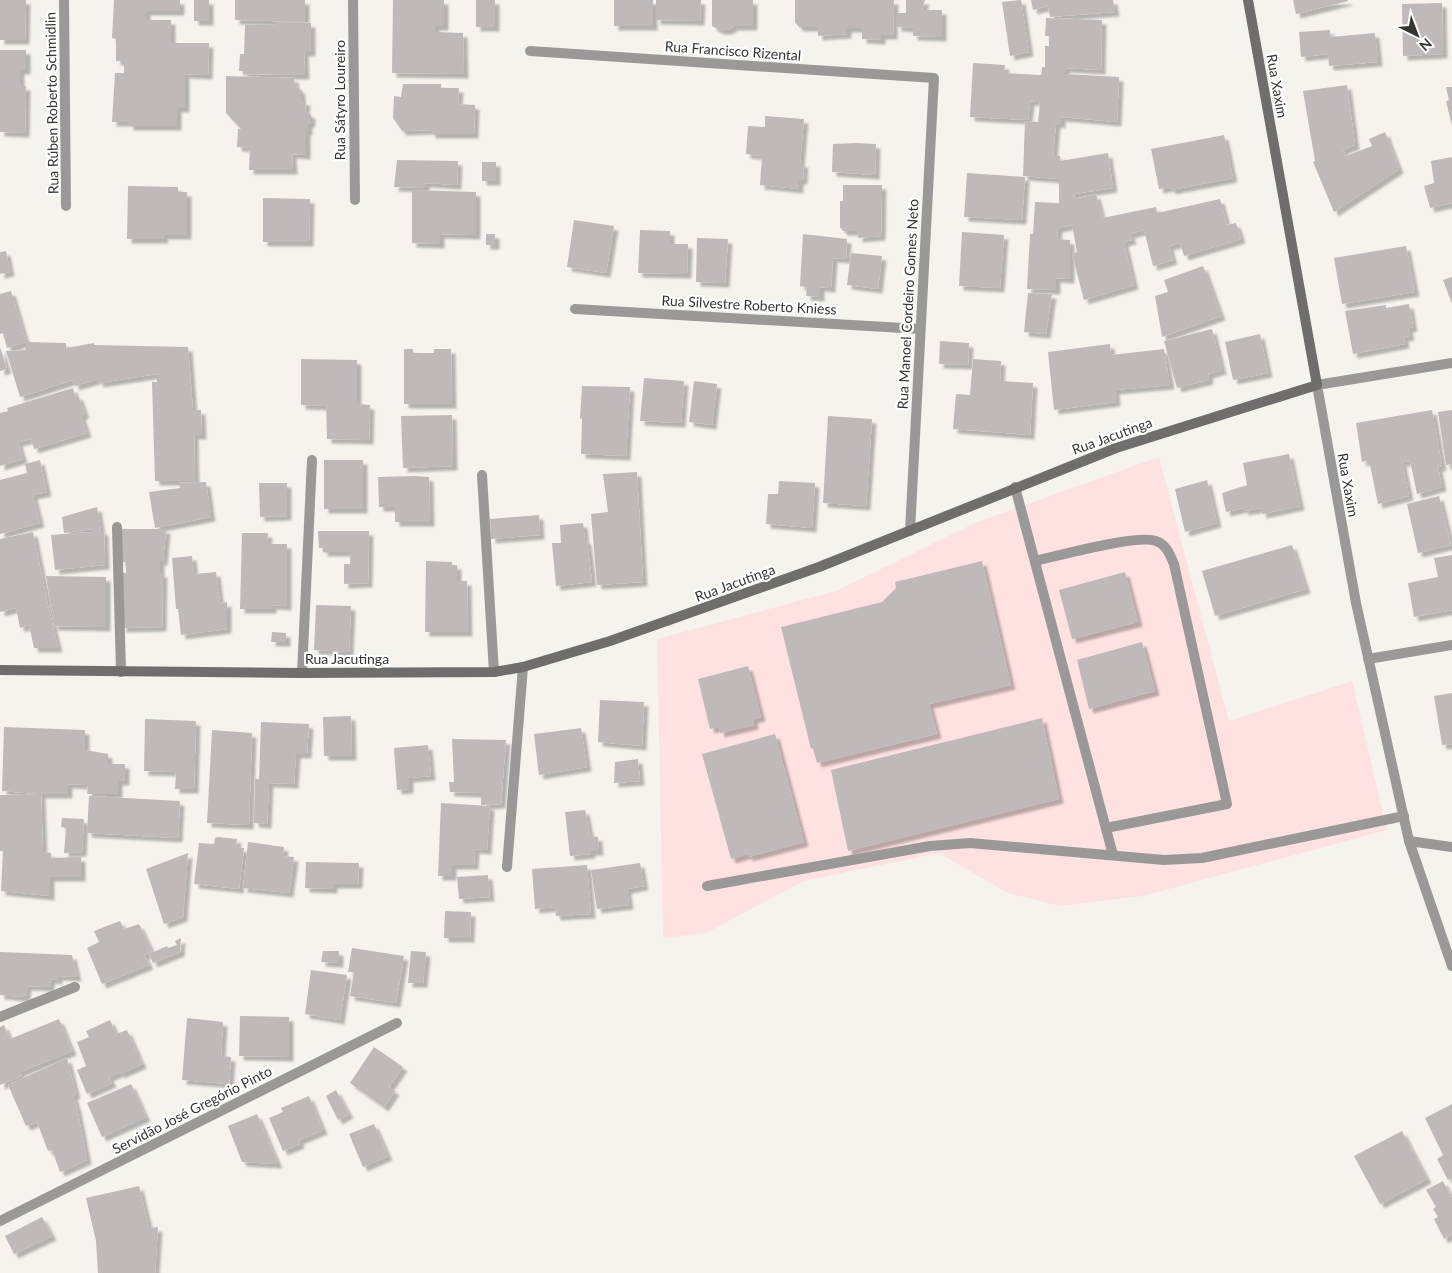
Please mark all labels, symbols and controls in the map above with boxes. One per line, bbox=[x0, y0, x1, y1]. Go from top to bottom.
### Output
north arrow bbox=[1392, 10, 1442, 60]
street label: Rua Rúben Roberto Schmidlin bbox=[41, 12, 62, 194]
text: N bbox=[1416, 35, 1436, 55]
street label: Rua Francisco Rizental bbox=[664, 37, 802, 64]
street label: Rua Sátyro Loureiro bbox=[331, 40, 348, 160]
street label: Rua Xaxim bbox=[1264, 53, 1291, 119]
street label: Rua Manoel Cordeiro Gomes Neto bbox=[893, 198, 922, 410]
street label: Rua Silvestre Roberto Kniess bbox=[661, 291, 837, 318]
street label: Rua Jacutinga bbox=[1069, 413, 1154, 458]
street label: Rua Xaxim bbox=[1335, 452, 1362, 518]
street label: Rua Jacutinga bbox=[692, 560, 777, 605]
street label: Rua Jacutinga bbox=[305, 650, 389, 667]
street label: Servidão José Gregório Pinto bbox=[109, 1062, 275, 1157]

